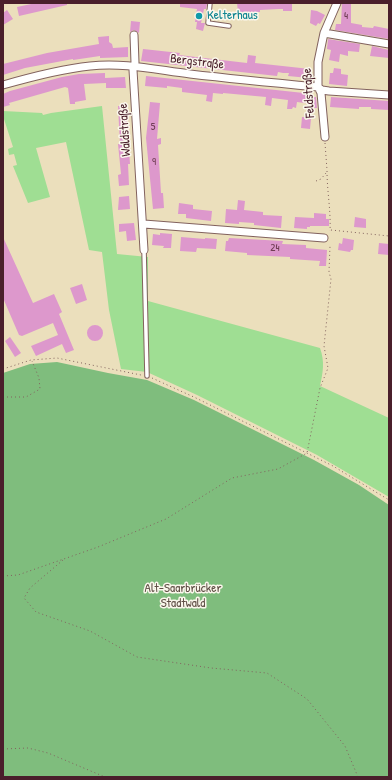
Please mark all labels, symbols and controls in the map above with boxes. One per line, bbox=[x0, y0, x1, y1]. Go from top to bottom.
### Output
place label: Kelterhaus bbox=[207, 8, 258, 24]
house number: 4 bbox=[344, 9, 348, 23]
marker: Kelterhaus bbox=[194, 11, 204, 21]
street label: Bergstraße bbox=[169, 51, 225, 73]
street label: Feldstraße bbox=[299, 67, 319, 119]
street label: Waldstraße bbox=[115, 103, 135, 157]
house number: 5 bbox=[151, 120, 155, 134]
house number: 9 bbox=[152, 155, 156, 169]
house number: 24 bbox=[270, 241, 280, 255]
park label: Alt-Saarbrücker Stadtwald bbox=[145, 581, 221, 612]

